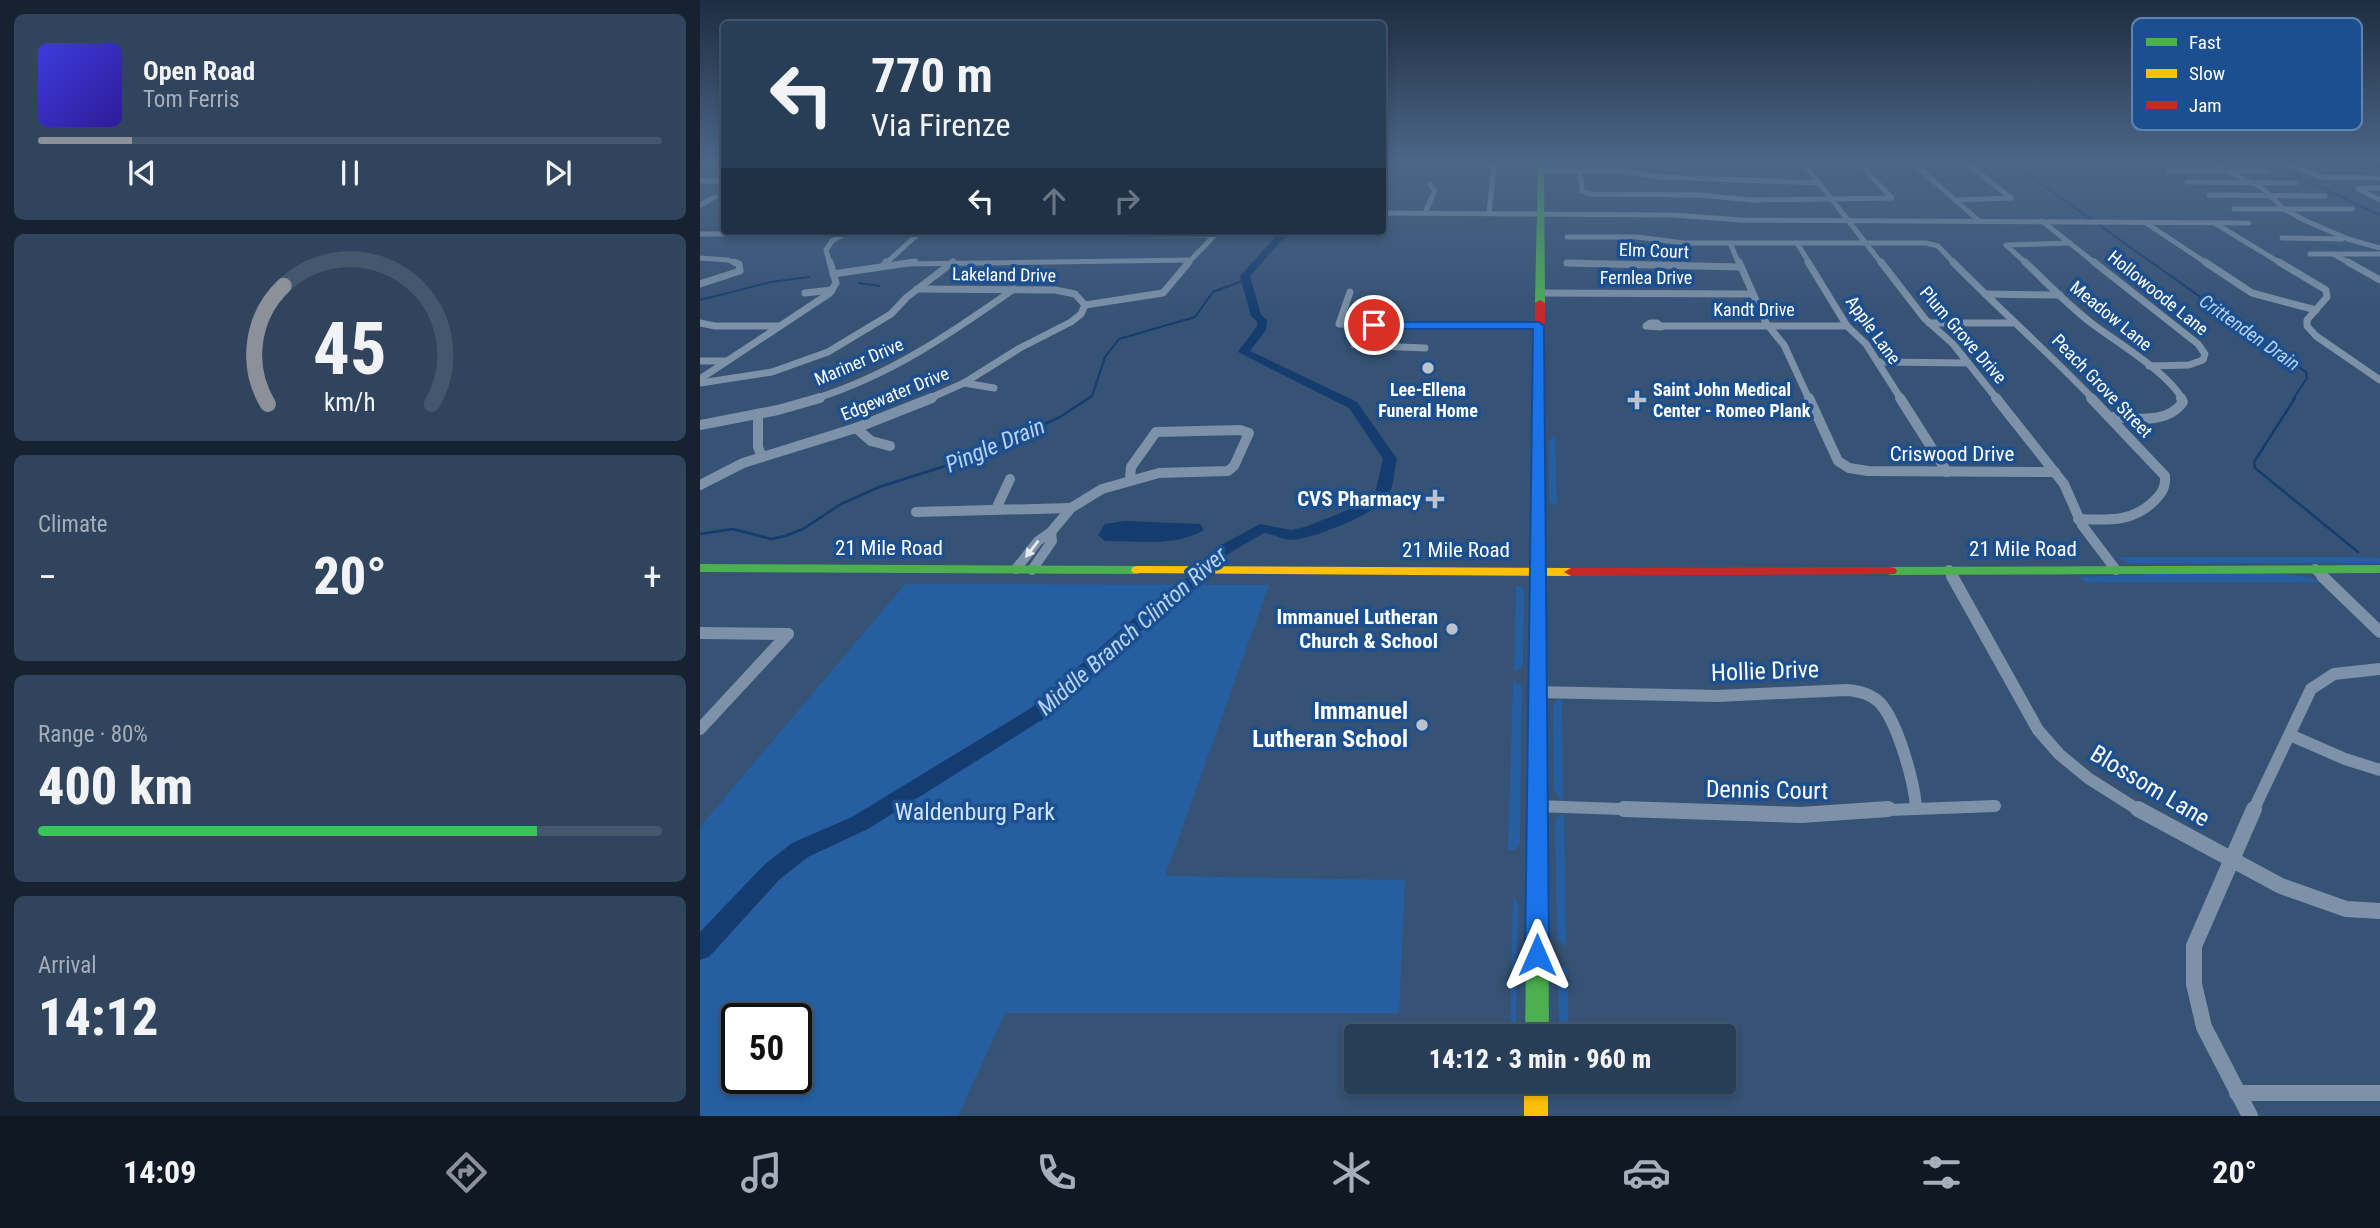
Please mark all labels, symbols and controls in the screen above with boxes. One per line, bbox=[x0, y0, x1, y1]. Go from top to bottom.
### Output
legend bbox=[2132, 18, 2362, 130]
text: Fast bbox=[2189, 31, 2221, 54]
text: 770 m bbox=[871, 47, 993, 104]
icon: left bbox=[756, 49, 847, 140]
text: Open Road bbox=[143, 56, 255, 86]
text: Slow bbox=[2189, 62, 2225, 85]
text: Tom Ferris bbox=[143, 86, 239, 113]
text: Jam bbox=[2189, 94, 2222, 117]
text: Via Firenze bbox=[871, 106, 1010, 144]
icon: previous bbox=[123, 154, 161, 192]
icon: pause bbox=[331, 154, 369, 192]
icon: next bbox=[539, 154, 577, 192]
icon: left bbox=[962, 182, 1000, 220]
icon: ahead bbox=[1035, 182, 1073, 220]
icon: right bbox=[1108, 182, 1146, 220]
street label: Elm Court bbox=[1619, 239, 1689, 262]
street label: Hollowoode Lane bbox=[2104, 246, 2213, 340]
street label: Lakeland Drive bbox=[952, 263, 1056, 286]
street label: Fernlea Drive bbox=[1600, 267, 1692, 288]
street label: Meadow Lane bbox=[2066, 276, 2156, 355]
street label: Plum Grove Drive bbox=[1916, 282, 2011, 387]
water label: Crittenden Drain bbox=[2195, 289, 2304, 376]
street label: Apple Lane bbox=[1842, 292, 1905, 368]
pin bbox=[1344, 295, 1404, 355]
street label: Kandt Drive bbox=[1713, 299, 1795, 320]
text: 45 bbox=[313, 306, 387, 392]
icon: arrive bbox=[1355, 306, 1393, 344]
street label: Peach Grove Street bbox=[2048, 330, 2157, 442]
street label: Mariner Drive bbox=[811, 333, 906, 390]
marker: Lee-Ellena Funeral Home bbox=[1420, 360, 1436, 376]
street label: Edgewater Drive bbox=[838, 362, 952, 425]
place label: Lee-Ellena Funeral Home bbox=[1378, 379, 1478, 421]
place label: Saint John Medical Center - Romeo Plank bbox=[1653, 379, 1811, 421]
text: km/h bbox=[324, 387, 376, 416]
marker: Saint John Medical Center - Romeo Plank bbox=[1627, 390, 1647, 410]
water label: Pingle Drain bbox=[941, 412, 1049, 479]
street label: Criswood Drive bbox=[1890, 442, 2014, 466]
place label: CVS Pharmacy bbox=[1297, 487, 1422, 511]
marker: CVS Pharmacy bbox=[1427, 491, 1443, 507]
text: Climate bbox=[38, 511, 108, 538]
street label: 21 Mile Road bbox=[835, 536, 943, 560]
street label: 21 Mile Road bbox=[1969, 537, 2077, 561]
street label: 21 Mile Road bbox=[1402, 538, 1510, 562]
one-way arrow bbox=[1025, 540, 1040, 558]
water label: Middle Branch Clinton River bbox=[1032, 541, 1233, 721]
text: 20° bbox=[313, 546, 387, 607]
text: − bbox=[38, 555, 57, 599]
text: + bbox=[643, 555, 662, 599]
place label: Immanuel Lutheran Church & School bbox=[1277, 605, 1438, 653]
marker: Immanuel Lutheran Church & School bbox=[1444, 621, 1460, 637]
street label: Hollie Drive bbox=[1710, 655, 1820, 687]
place label: Immanuel Lutheran School bbox=[1252, 697, 1408, 753]
marker: Immanuel Lutheran School bbox=[1414, 717, 1430, 733]
text: Range · 80% bbox=[38, 721, 148, 748]
street label: Blossom Lane bbox=[2085, 740, 2215, 832]
text: 400 km bbox=[38, 756, 193, 817]
street label: Dennis Court bbox=[1706, 775, 1828, 805]
park label: Waldenburg Park bbox=[895, 798, 1055, 826]
position arrow bbox=[1500, 918, 1574, 992]
text: Arrival bbox=[38, 952, 97, 979]
text: 14:12 bbox=[38, 987, 158, 1048]
speed limit sign: 50 bbox=[721, 1003, 812, 1094]
text: 14:12 · 3 min · 960 m bbox=[1429, 1044, 1651, 1074]
icon: directions bbox=[442, 1148, 491, 1197]
icon: music bbox=[737, 1148, 786, 1197]
icon: phone bbox=[1032, 1148, 1081, 1197]
icon: climate bbox=[1327, 1148, 1376, 1197]
icon: car bbox=[1622, 1148, 1671, 1197]
icon: filters bbox=[1917, 1148, 1966, 1197]
text: 14:09 bbox=[123, 1153, 196, 1191]
text: 20° bbox=[2212, 1153, 2257, 1191]

